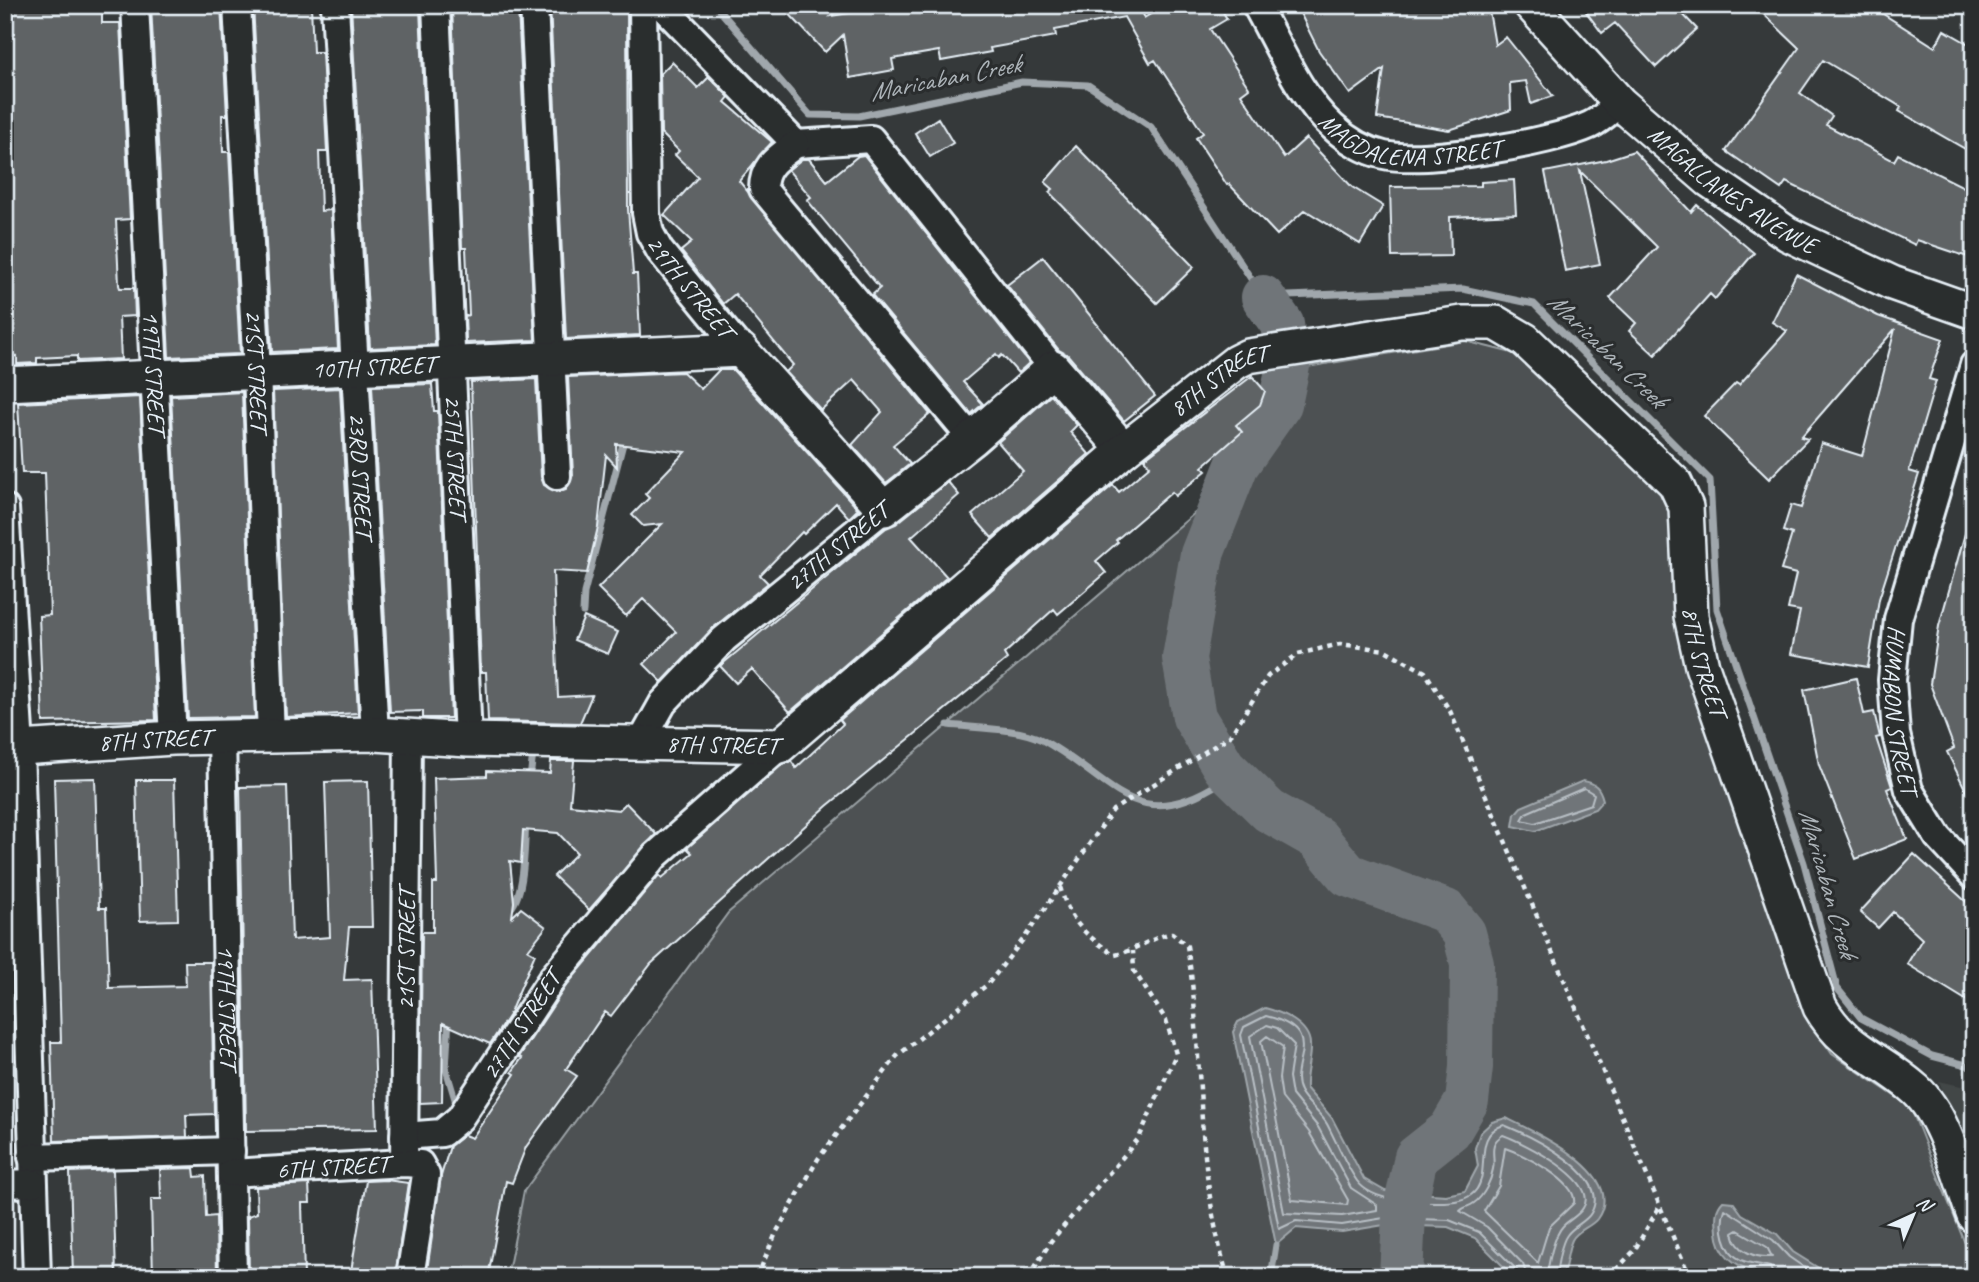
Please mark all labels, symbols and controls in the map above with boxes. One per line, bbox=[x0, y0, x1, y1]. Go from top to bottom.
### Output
water label: Maricaban Creek bbox=[867, 46, 1029, 109]
street label: MAGDALENA STREET bbox=[1312, 106, 1509, 172]
street label: MAGALLANES AVENUE bbox=[1642, 119, 1824, 262]
street label: 29TH STREET bbox=[640, 231, 744, 349]
water label: Maricaban Creek bbox=[1541, 285, 1677, 419]
street label: 21ST STREET bbox=[239, 309, 274, 438]
street label: 19TH STREET bbox=[136, 310, 173, 441]
street label: 8TH STREET bbox=[1164, 337, 1275, 423]
street label: 10TH STREET bbox=[311, 349, 442, 385]
street label: 25TH STREET bbox=[438, 394, 474, 525]
street label: 23RD STREET bbox=[342, 412, 380, 545]
street label: 27TH STREET bbox=[781, 492, 900, 597]
street label: 8TH STREET bbox=[1676, 607, 1735, 726]
street label: HUMABON STREET bbox=[1877, 624, 1926, 803]
street label: 8TH STREET bbox=[98, 722, 217, 758]
street label: 8TH STREET bbox=[666, 729, 785, 761]
water label: Maricaban Creek bbox=[1791, 805, 1866, 966]
street label: 21ST STREET bbox=[390, 882, 422, 1010]
street label: 19TH STREET bbox=[211, 945, 244, 1075]
street label: 27TH STREET bbox=[475, 960, 571, 1085]
street label: 6TH STREET bbox=[276, 1149, 396, 1185]
north arrow bbox=[1878, 1180, 1948, 1250]
text: N bbox=[1912, 1191, 1939, 1218]

